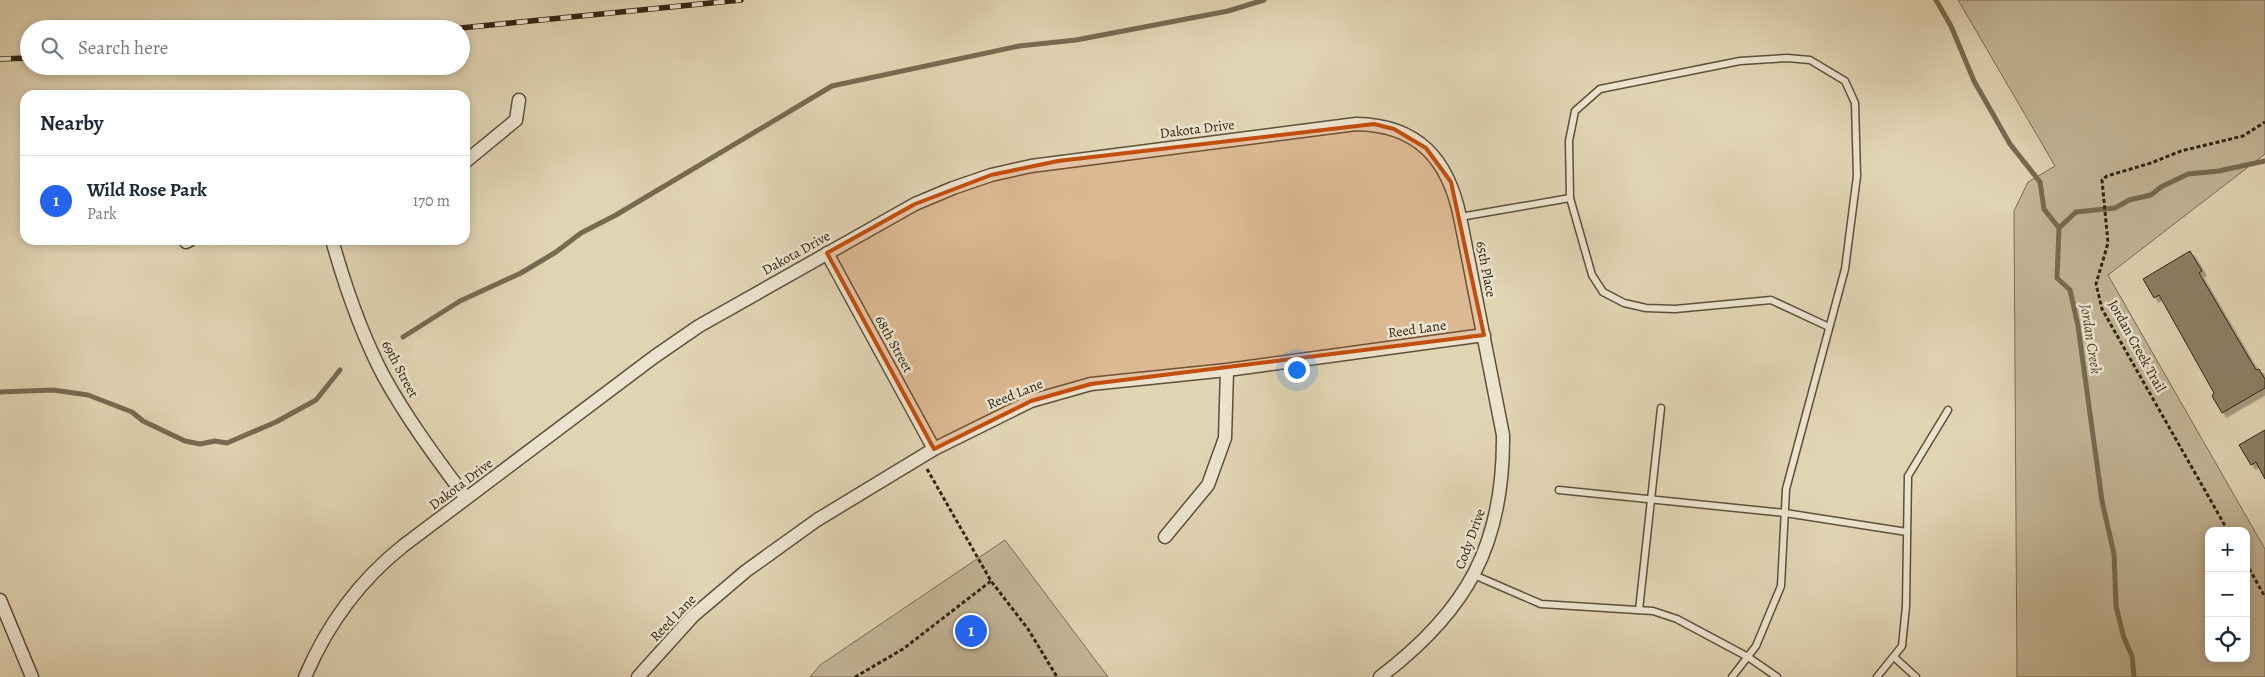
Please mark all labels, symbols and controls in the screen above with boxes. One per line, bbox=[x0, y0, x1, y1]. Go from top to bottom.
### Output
search box bbox=[20, 20, 470, 75]
icon: search bbox=[38, 34, 66, 62]
text: Search here bbox=[78, 35, 168, 61]
text: Nearby bbox=[40, 109, 103, 137]
street label: Dakota Drive bbox=[1158, 115, 1236, 143]
text: Wild Rose Park bbox=[87, 177, 207, 203]
text: 1 bbox=[53, 190, 59, 212]
text: 170 m bbox=[413, 190, 450, 212]
text: Park bbox=[87, 203, 117, 225]
street label: Dakota Drive bbox=[758, 226, 834, 280]
street label: 65th Place bbox=[1471, 239, 1501, 299]
street label: Jordan Creek Trail bbox=[2104, 296, 2171, 396]
water label: Jordan Creek bbox=[2075, 302, 2106, 376]
street label: 68th Street bbox=[871, 312, 918, 376]
street label: Reed Lane bbox=[1387, 316, 1447, 342]
street label: 69th Street bbox=[377, 337, 423, 401]
your location bbox=[1284, 357, 1310, 383]
street label: Reed Lane bbox=[984, 374, 1046, 414]
street label: Dakota Drive bbox=[425, 454, 497, 514]
street label: Cody Drive bbox=[1450, 506, 1490, 572]
map controls bbox=[2205, 527, 2250, 662]
button: + bbox=[2205, 527, 2250, 572]
button: − bbox=[2205, 572, 2250, 617]
street label: Reed Lane bbox=[646, 590, 700, 646]
pin: 1 bbox=[955, 612, 987, 650]
button: locate bbox=[2205, 617, 2250, 662]

